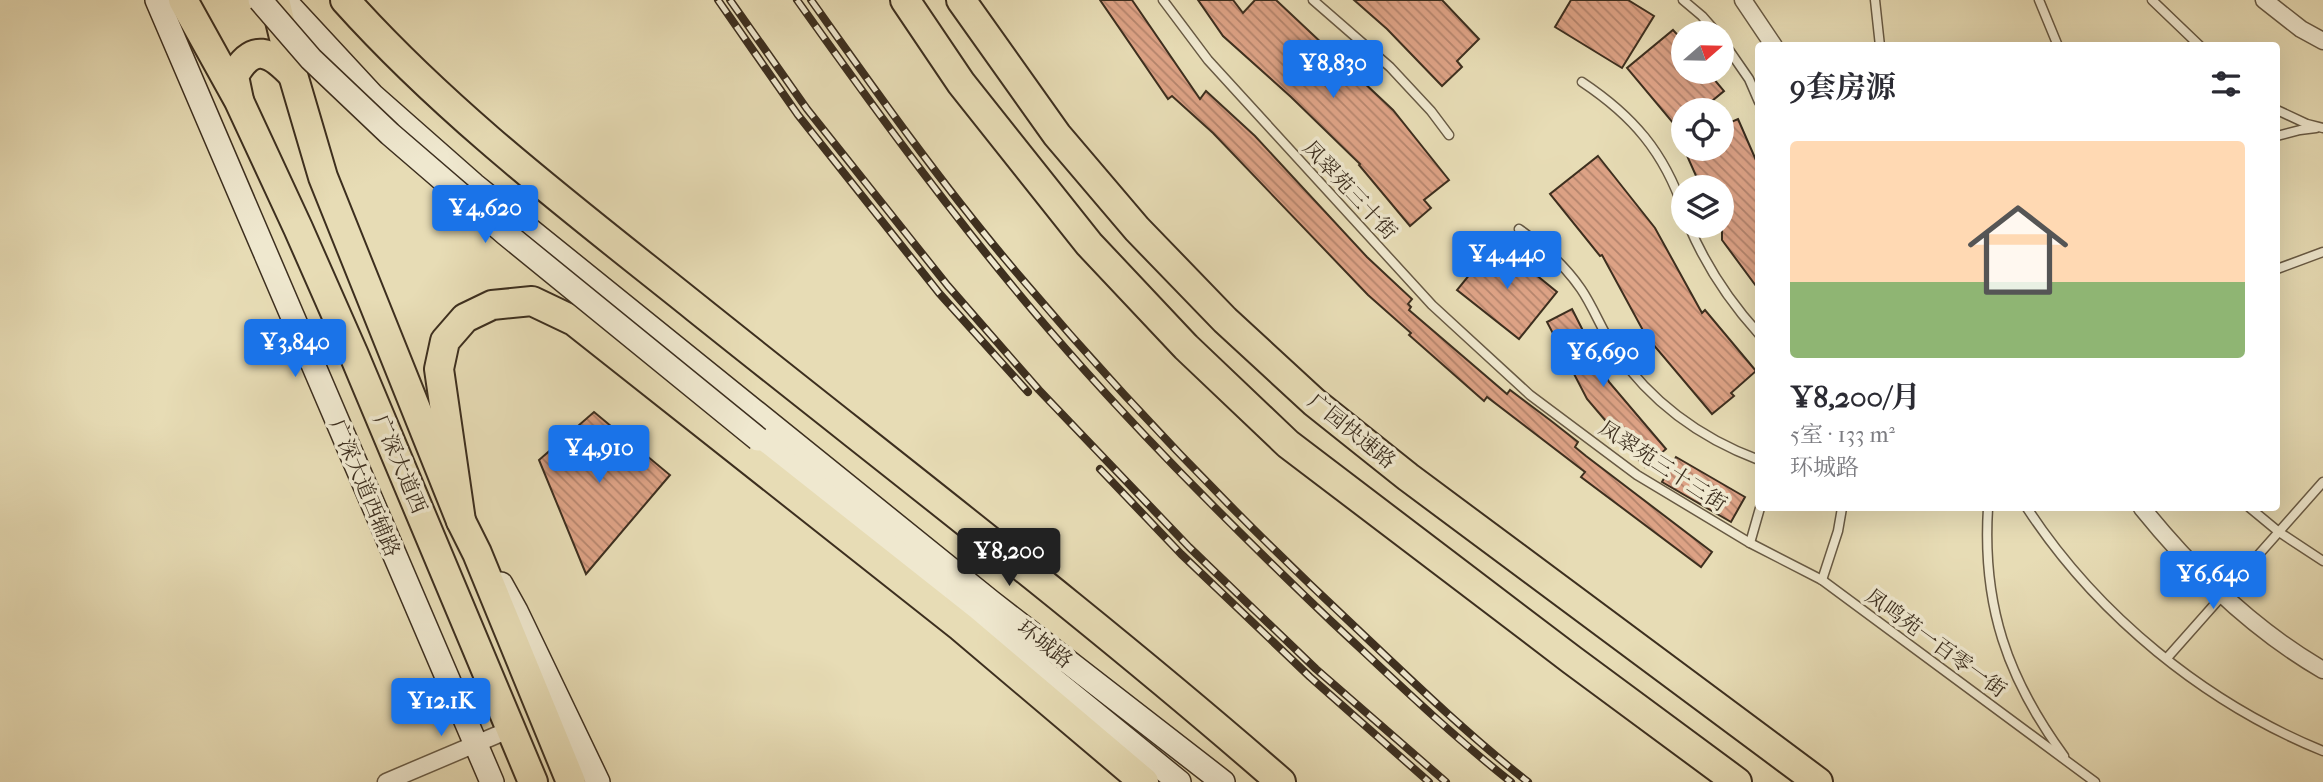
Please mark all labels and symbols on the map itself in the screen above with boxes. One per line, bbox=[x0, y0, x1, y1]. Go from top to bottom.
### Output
north arrow bbox=[1671, 21, 1734, 84]
pin: ¥8,830 bbox=[1276, 41, 1390, 100]
street label: 凤翠苑三十街 bbox=[1298, 136, 1402, 244]
pin: ¥4,620 bbox=[428, 186, 542, 245]
pin: ¥4,440 bbox=[1450, 232, 1564, 291]
pin: ¥3,840 bbox=[238, 320, 352, 379]
pin: ¥6,690 bbox=[1546, 330, 1660, 389]
street label: 广园快速路 bbox=[1304, 389, 1400, 473]
street label: 广深大道西 bbox=[368, 411, 432, 517]
street label: 广深大道西辅路 bbox=[325, 416, 405, 560]
street label: 凤翠苑三十三街 bbox=[1595, 416, 1731, 516]
pin: ¥4,910 bbox=[542, 426, 656, 485]
pin: ¥8,200 bbox=[952, 528, 1066, 588]
pin: ¥6,640 bbox=[2156, 552, 2270, 611]
street label: 凤鸣苑一百零一街 bbox=[1861, 584, 2011, 702]
street label: 环城路 bbox=[1013, 615, 1077, 673]
pin: ¥12.1K bbox=[384, 678, 498, 738]

